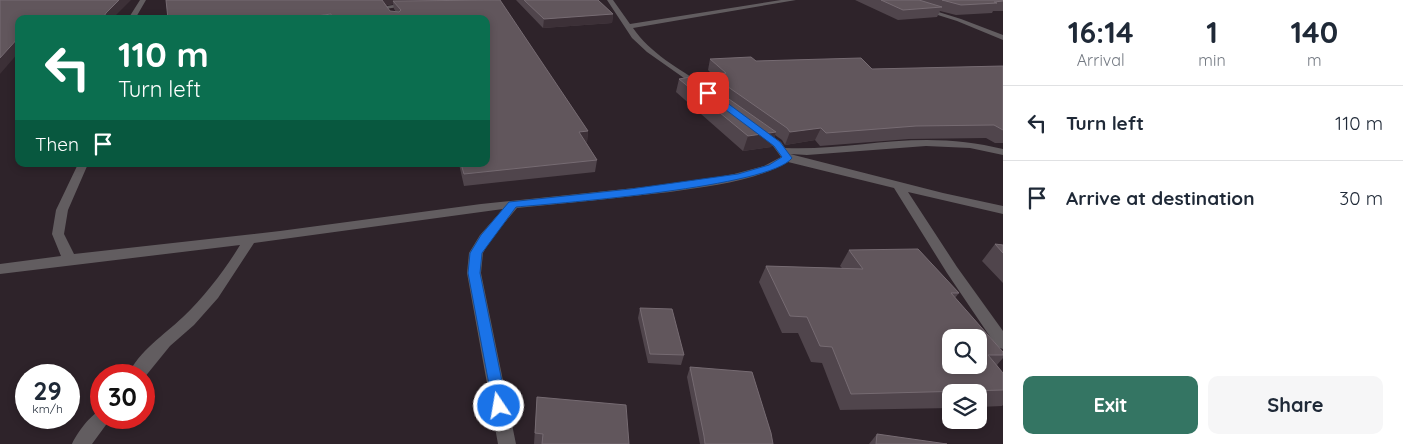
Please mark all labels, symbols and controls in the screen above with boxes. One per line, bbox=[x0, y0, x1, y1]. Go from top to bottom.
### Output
text: 16:14 bbox=[1068, 13, 1134, 51]
text: 1 bbox=[1206, 13, 1218, 51]
text: 140 bbox=[1290, 13, 1338, 51]
text: 110 m bbox=[118, 32, 209, 76]
icon: left bbox=[35, 35, 100, 100]
text: Arrival bbox=[1077, 50, 1125, 70]
text: min bbox=[1198, 50, 1226, 70]
text: m bbox=[1307, 50, 1322, 70]
pin bbox=[687, 72, 729, 114]
text: Turn left bbox=[118, 75, 201, 103]
icon: arrive bbox=[694, 79, 722, 107]
icon: left bbox=[1023, 109, 1051, 137]
text: Turn left bbox=[1066, 111, 1144, 135]
text: 110 m bbox=[1335, 111, 1383, 135]
icon: arrive bbox=[89, 130, 117, 158]
text: Then bbox=[35, 132, 79, 156]
icon: arrive bbox=[1023, 184, 1051, 212]
text: Arrive at destination bbox=[1066, 186, 1255, 210]
text: 30 m bbox=[1339, 186, 1383, 210]
map controls bbox=[942, 329, 987, 429]
button: search bbox=[942, 329, 987, 374]
speed limit sign: 30 bbox=[90, 364, 155, 429]
text: 29 bbox=[33, 375, 62, 406]
button: Exit bbox=[1023, 376, 1198, 434]
button: Share bbox=[1208, 376, 1383, 434]
position arrow bbox=[472, 379, 524, 431]
button: layers bbox=[942, 384, 987, 429]
text: km/h bbox=[32, 401, 63, 416]

